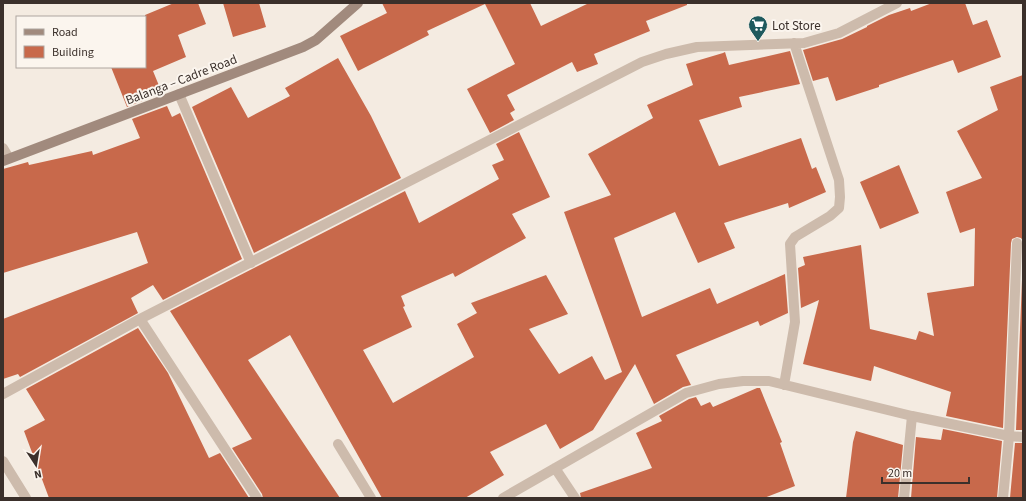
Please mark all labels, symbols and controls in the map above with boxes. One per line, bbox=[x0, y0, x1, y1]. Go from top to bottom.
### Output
supermarket icon: Lot Store bbox=[747, 14, 769, 42]
legend bbox=[16, 16, 146, 68]
place label: Lot Store bbox=[772, 17, 821, 35]
text: Road bbox=[52, 24, 78, 41]
text: Building bbox=[52, 44, 94, 61]
street label: Balanga – Cadre Road bbox=[123, 50, 240, 109]
north arrow bbox=[16, 445, 56, 485]
scale bar bbox=[882, 459, 969, 485]
text: 20 m bbox=[888, 465, 912, 482]
text: N bbox=[33, 466, 43, 482]

